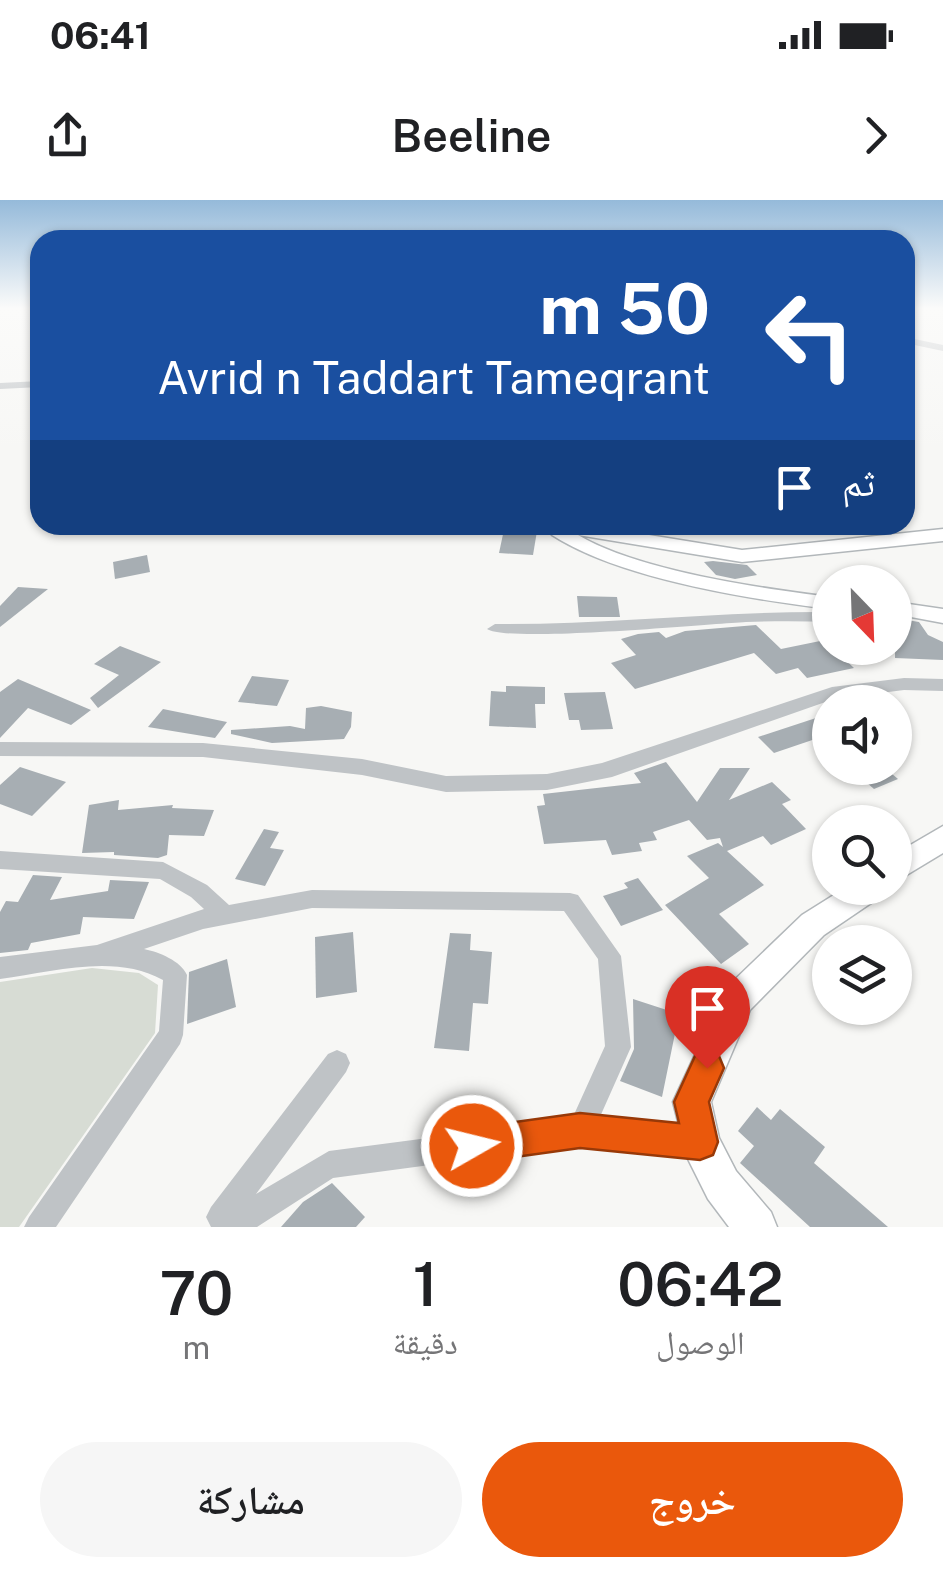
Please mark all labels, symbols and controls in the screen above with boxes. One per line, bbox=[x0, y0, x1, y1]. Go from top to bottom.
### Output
text: 06:41 bbox=[50, 13, 151, 58]
icon: share bbox=[40, 108, 95, 163]
icon: forward bbox=[848, 108, 903, 163]
text: Beeline bbox=[391, 109, 552, 162]
text: 50 m bbox=[539, 267, 710, 350]
icon: left bbox=[745, 270, 875, 400]
text: Avrid n Taddart Tameqrant bbox=[157, 351, 710, 404]
icon: arrive bbox=[767, 460, 822, 515]
text: ثم bbox=[842, 460, 875, 505]
north arrow bbox=[812, 565, 912, 665]
map controls bbox=[812, 565, 912, 1025]
button: sound bbox=[812, 685, 912, 785]
button: search bbox=[812, 805, 912, 905]
button: layers bbox=[812, 925, 912, 1025]
pin bbox=[665, 966, 750, 1069]
icon: arrive bbox=[680, 981, 735, 1036]
position arrow bbox=[420, 1094, 524, 1198]
text: 1 bbox=[413, 1249, 438, 1320]
text: 06:42 bbox=[617, 1249, 784, 1320]
text: 70 bbox=[159, 1258, 233, 1329]
text: دقيقة bbox=[393, 1324, 458, 1361]
text: الوصول bbox=[656, 1324, 745, 1361]
text: m bbox=[183, 1329, 210, 1366]
button: مشاركة bbox=[40, 1442, 462, 1557]
button: خروج bbox=[482, 1442, 903, 1557]

